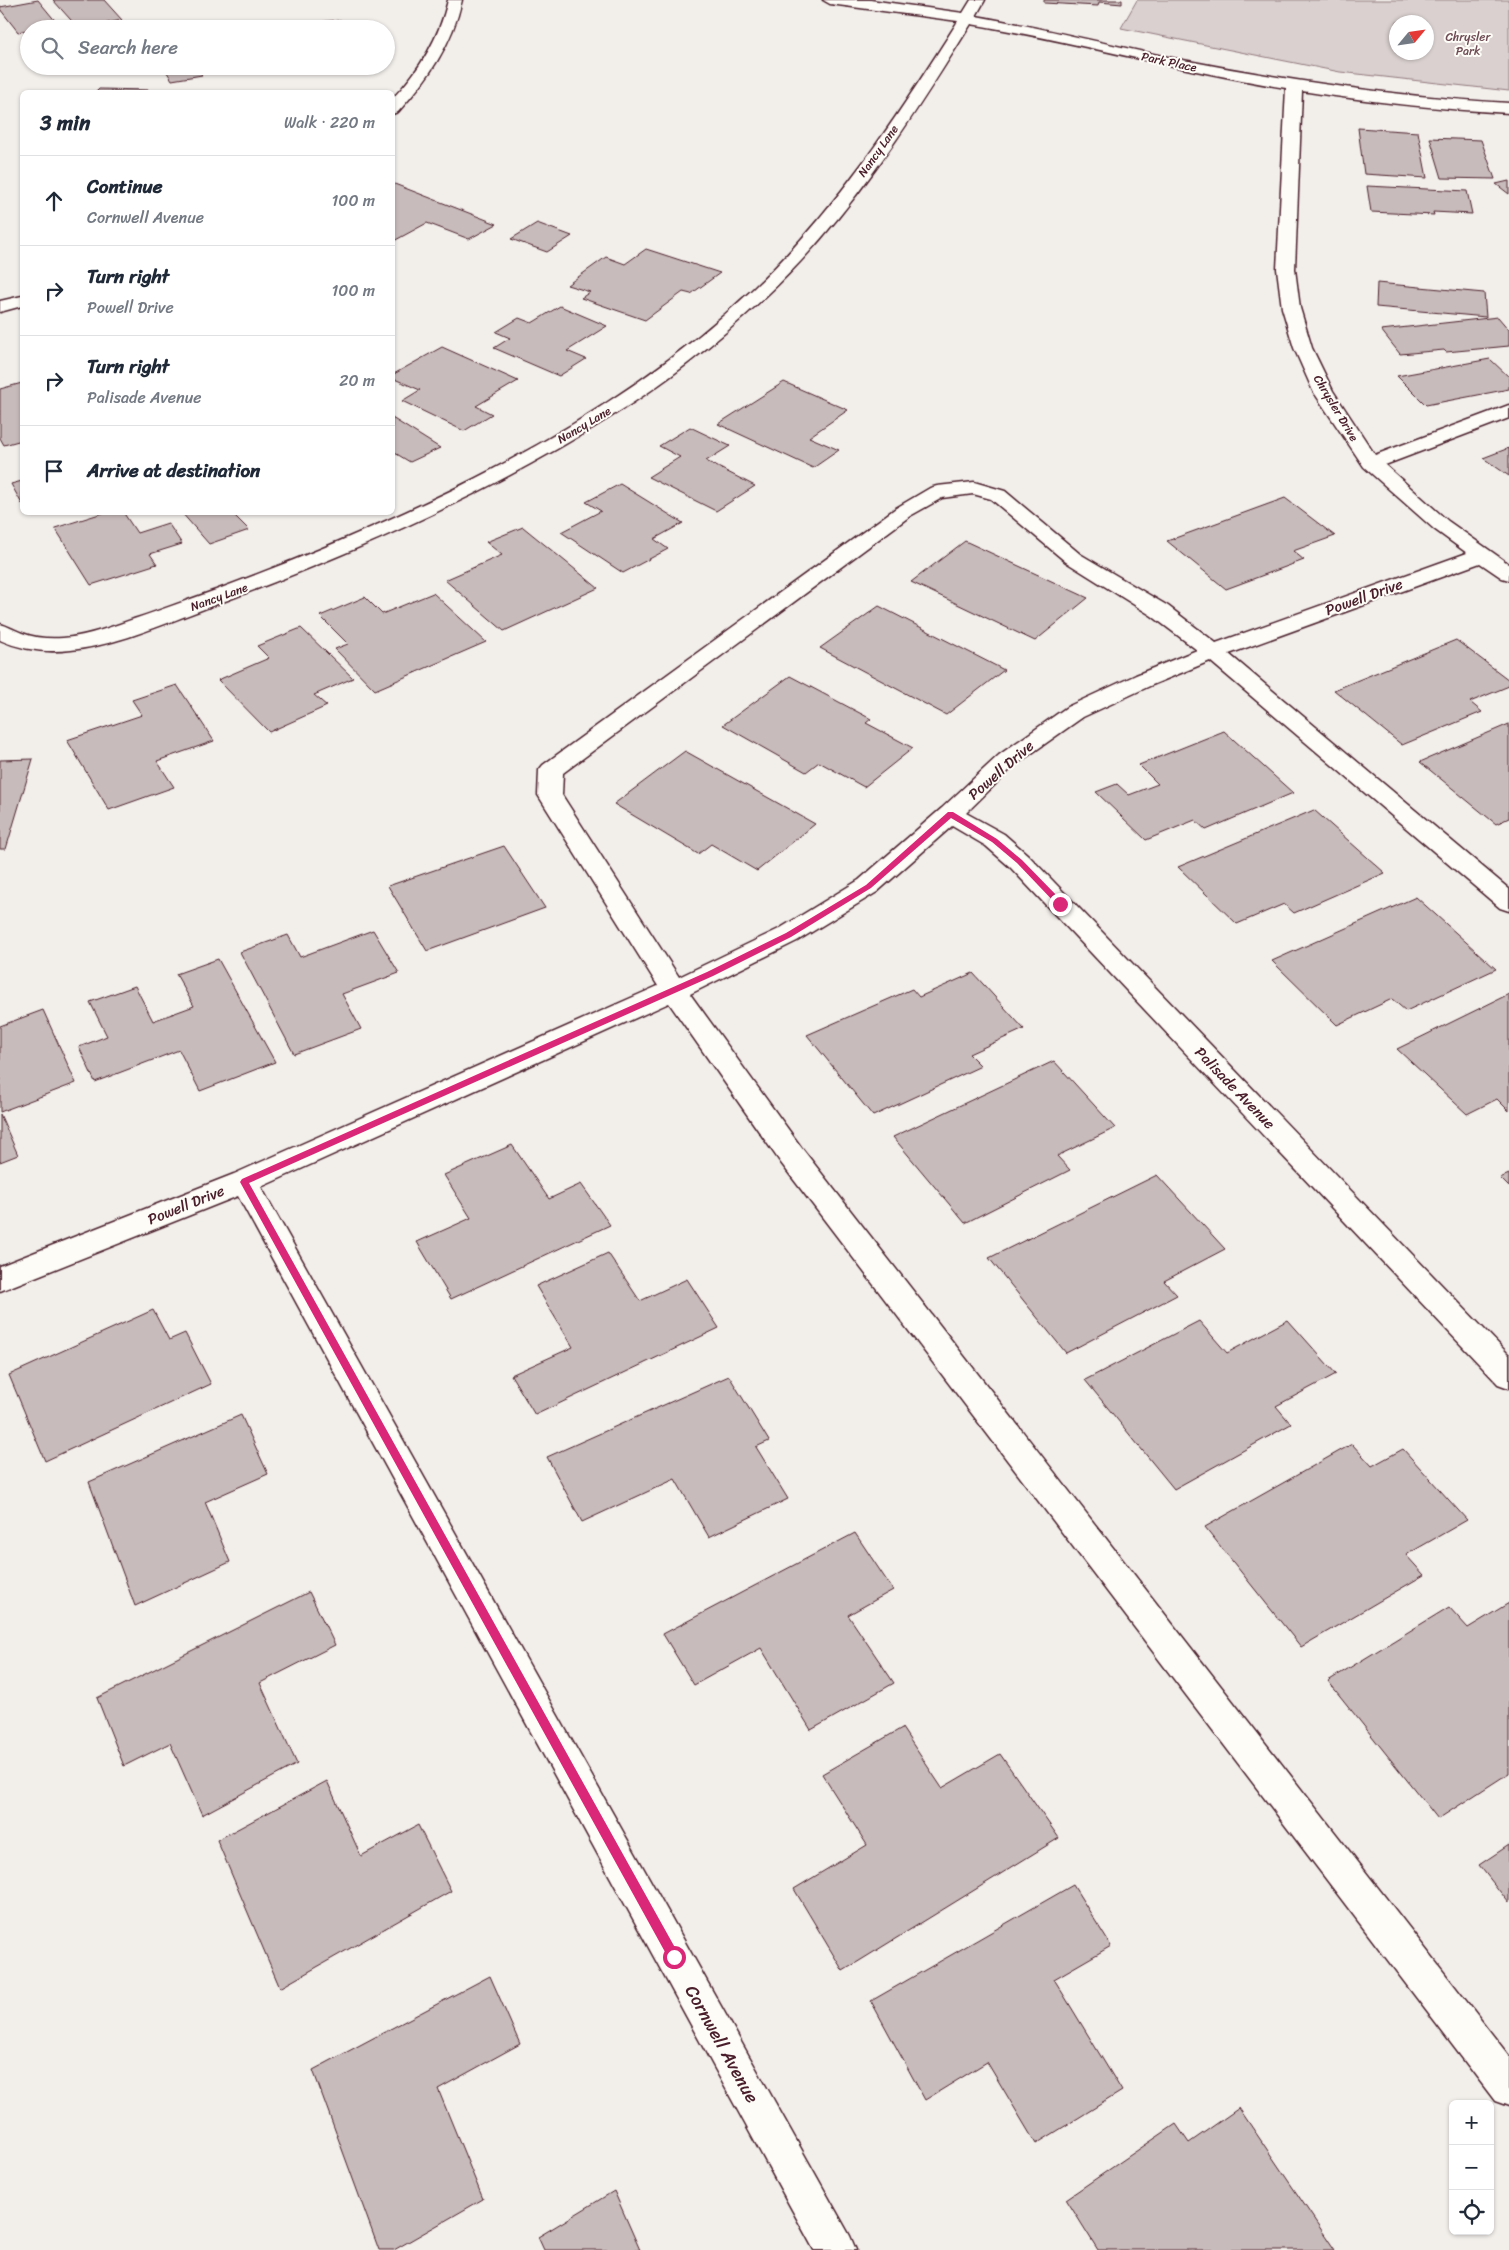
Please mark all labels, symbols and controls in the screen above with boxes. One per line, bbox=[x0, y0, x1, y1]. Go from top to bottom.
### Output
north arrow bbox=[1389, 15, 1434, 60]
search box bbox=[20, 20, 395, 75]
park label: Chrysler Park bbox=[1446, 26, 1492, 62]
text: Search here bbox=[78, 31, 178, 64]
icon: search bbox=[38, 34, 66, 62]
street label: Park Place bbox=[1139, 45, 1199, 79]
text: 3 min bbox=[40, 104, 90, 142]
text: Walk · 220 m bbox=[284, 108, 375, 137]
street label: Nancy Lane bbox=[852, 120, 904, 182]
text: Continue bbox=[87, 170, 163, 203]
text: 100 m bbox=[331, 186, 375, 215]
icon: ahead bbox=[40, 187, 68, 215]
text: Cornwell Avenue bbox=[87, 203, 204, 232]
text: Turn right bbox=[87, 260, 169, 293]
text: 100 m bbox=[331, 276, 375, 305]
icon: right bbox=[40, 277, 68, 305]
text: Powell Drive bbox=[87, 293, 174, 322]
text: Turn right bbox=[87, 350, 169, 383]
text: 20 m bbox=[339, 366, 375, 395]
icon: right bbox=[40, 367, 68, 395]
street label: Chrysler Drive bbox=[1307, 370, 1365, 446]
text: Palisade Avenue bbox=[87, 383, 202, 412]
street label: Nancy Lane bbox=[553, 400, 616, 450]
text: Arrive at destination bbox=[87, 454, 260, 487]
icon: arrive bbox=[40, 457, 68, 485]
street label: Powell Drive bbox=[1321, 571, 1407, 623]
street label: Nancy Lane bbox=[187, 576, 251, 618]
street label: Powell Drive bbox=[962, 733, 1040, 806]
route end bbox=[1049, 893, 1072, 916]
street label: Palisade Avenue bbox=[1188, 1040, 1282, 1136]
street label: Powell Drive bbox=[143, 1178, 229, 1232]
route start bbox=[663, 1946, 686, 1969]
street label: Cornwell Avenue bbox=[676, 1979, 768, 2109]
map controls bbox=[1449, 2100, 1494, 2235]
button: + bbox=[1449, 2100, 1494, 2145]
button: − bbox=[1449, 2145, 1494, 2190]
button: locate bbox=[1449, 2190, 1494, 2235]

